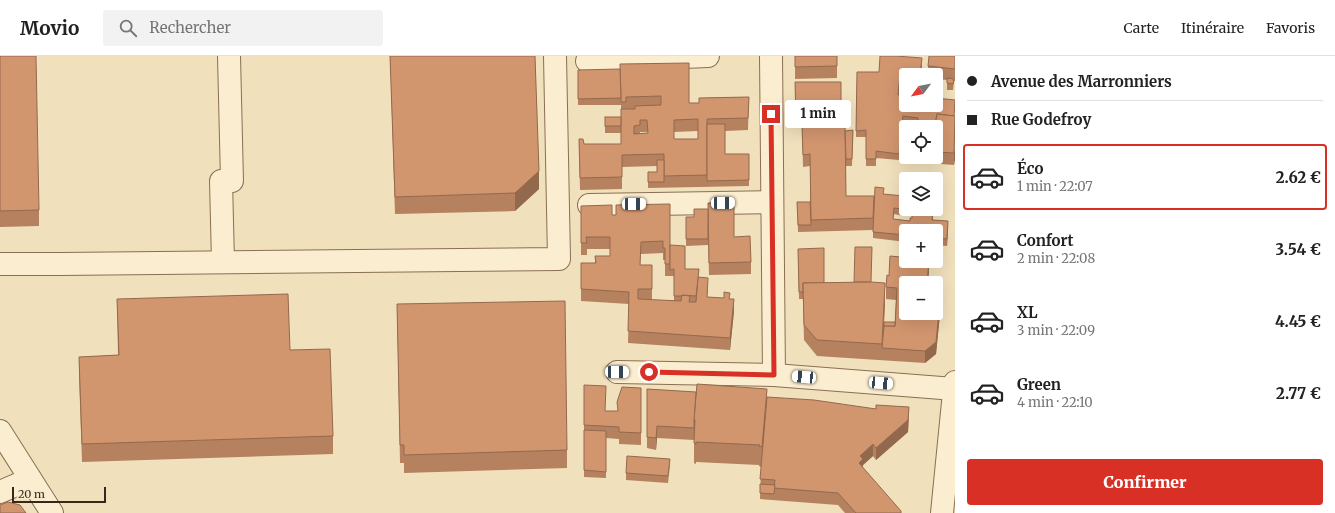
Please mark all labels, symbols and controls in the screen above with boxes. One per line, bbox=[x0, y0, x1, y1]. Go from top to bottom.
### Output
search box bbox=[103, 10, 383, 46]
text: Movio bbox=[20, 16, 79, 40]
icon: search bbox=[117, 17, 139, 39]
text: Rechercher bbox=[149, 18, 231, 37]
text: Carte bbox=[1124, 19, 1159, 37]
text: Itinéraire bbox=[1181, 19, 1244, 37]
text: Favoris bbox=[1266, 19, 1315, 37]
north arrow bbox=[899, 68, 943, 112]
map controls bbox=[899, 68, 943, 320]
text: Avenue des Marronniers bbox=[991, 72, 1172, 91]
callout: 1 min bbox=[785, 100, 851, 128]
route end bbox=[762, 105, 780, 123]
text: 1 min bbox=[800, 105, 836, 122]
text: Rue Godefroy bbox=[991, 110, 1091, 129]
button: locate bbox=[899, 120, 943, 164]
icon: car bbox=[969, 159, 1005, 195]
text: Éco bbox=[1017, 159, 1043, 178]
text: 2.62 € bbox=[1276, 168, 1321, 187]
button: layers bbox=[899, 172, 943, 216]
text: 1 min · 22:07 bbox=[1017, 178, 1093, 195]
car bbox=[711, 197, 735, 209]
car bbox=[622, 198, 646, 210]
button: + bbox=[899, 224, 943, 268]
icon: car bbox=[969, 231, 1005, 267]
text: Confort bbox=[1017, 231, 1074, 250]
text: 3.54 € bbox=[1275, 240, 1321, 259]
text: 2 min · 22:08 bbox=[1017, 250, 1095, 267]
button: − bbox=[899, 276, 943, 320]
icon: car bbox=[969, 303, 1005, 339]
text: XL bbox=[1017, 303, 1038, 322]
text: 4.45 € bbox=[1275, 312, 1321, 331]
text: 3 min · 22:09 bbox=[1017, 322, 1095, 339]
route start bbox=[640, 363, 658, 381]
car bbox=[605, 366, 629, 378]
car bbox=[792, 370, 816, 384]
icon: car bbox=[969, 375, 1005, 411]
text: Green bbox=[1017, 375, 1061, 394]
car bbox=[869, 376, 893, 390]
text: 2.77 € bbox=[1276, 384, 1321, 403]
text: 4 min · 22:10 bbox=[1017, 394, 1093, 411]
button: Confirmer bbox=[967, 459, 1323, 505]
scale bar bbox=[12, 485, 106, 504]
text: 20 m bbox=[18, 487, 45, 501]

